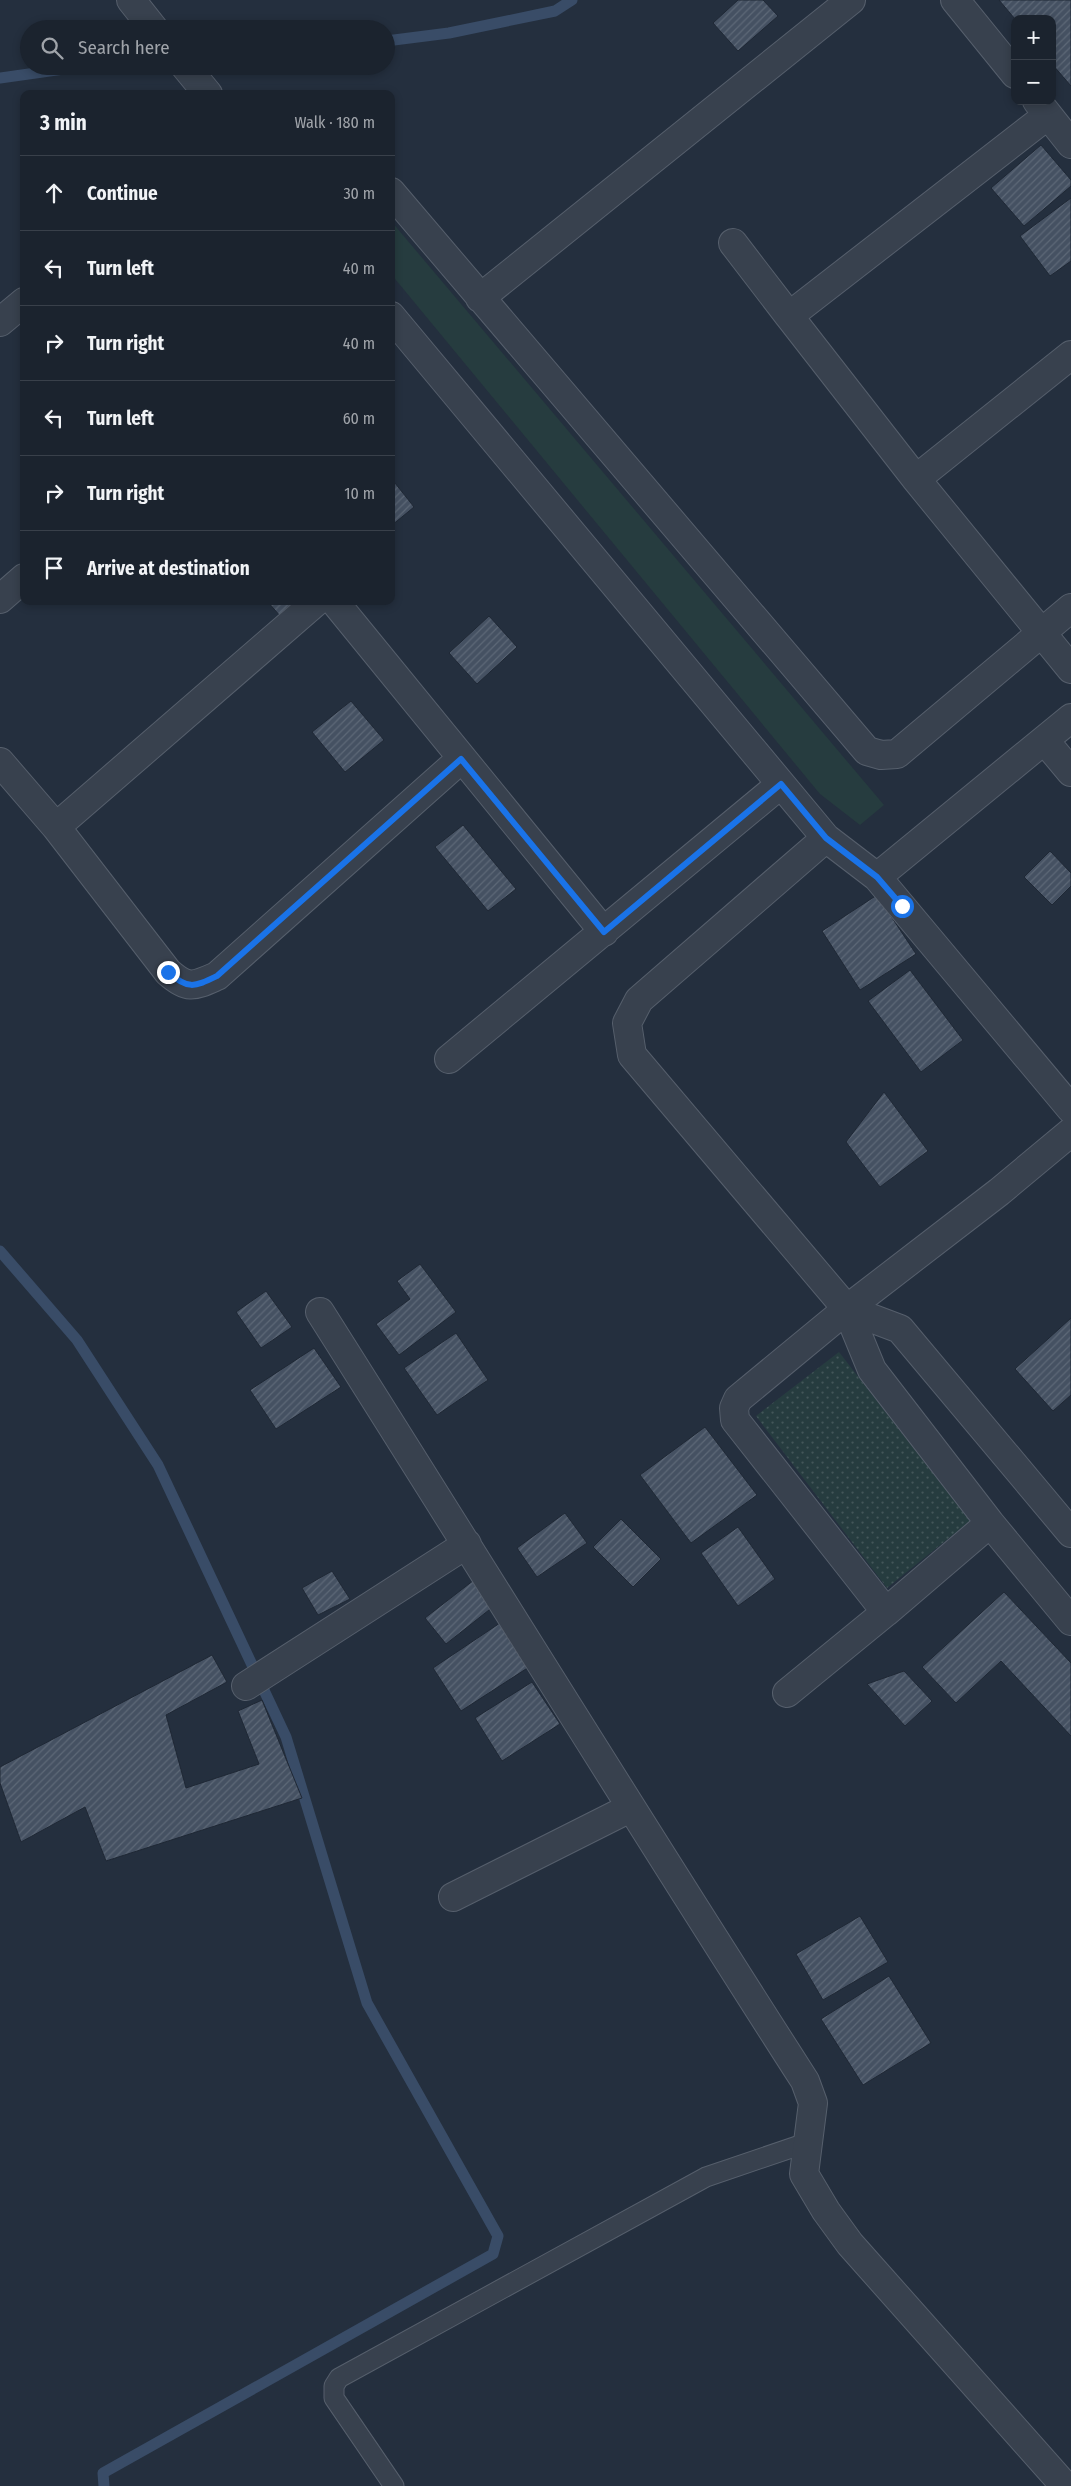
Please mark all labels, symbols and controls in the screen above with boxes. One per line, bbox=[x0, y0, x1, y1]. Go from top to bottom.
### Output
map controls bbox=[1011, 15, 1056, 105]
button: + bbox=[1011, 15, 1056, 60]
search box bbox=[20, 20, 395, 75]
icon: search bbox=[38, 34, 66, 62]
text: Search here bbox=[78, 36, 170, 59]
button: − bbox=[1011, 60, 1056, 105]
text: 3 min bbox=[40, 110, 87, 136]
text: Walk · 180 m bbox=[295, 113, 375, 132]
icon: ahead bbox=[40, 179, 68, 207]
text: Continue bbox=[87, 182, 158, 205]
text: 30 m bbox=[343, 184, 375, 203]
icon: left bbox=[40, 254, 68, 282]
text: Turn left bbox=[87, 257, 154, 280]
text: 40 m bbox=[343, 259, 375, 278]
icon: right bbox=[40, 329, 68, 357]
text: Turn right bbox=[87, 332, 164, 355]
text: 40 m bbox=[343, 334, 375, 353]
icon: left bbox=[40, 404, 68, 432]
text: Turn left bbox=[87, 407, 154, 430]
text: 60 m bbox=[343, 409, 375, 428]
icon: right bbox=[40, 479, 68, 507]
text: Turn right bbox=[87, 482, 164, 505]
text: 10 m bbox=[344, 484, 375, 503]
icon: arrive bbox=[40, 554, 68, 582]
text: Arrive at destination bbox=[87, 557, 250, 580]
route start bbox=[891, 895, 914, 918]
route end bbox=[157, 961, 180, 984]

